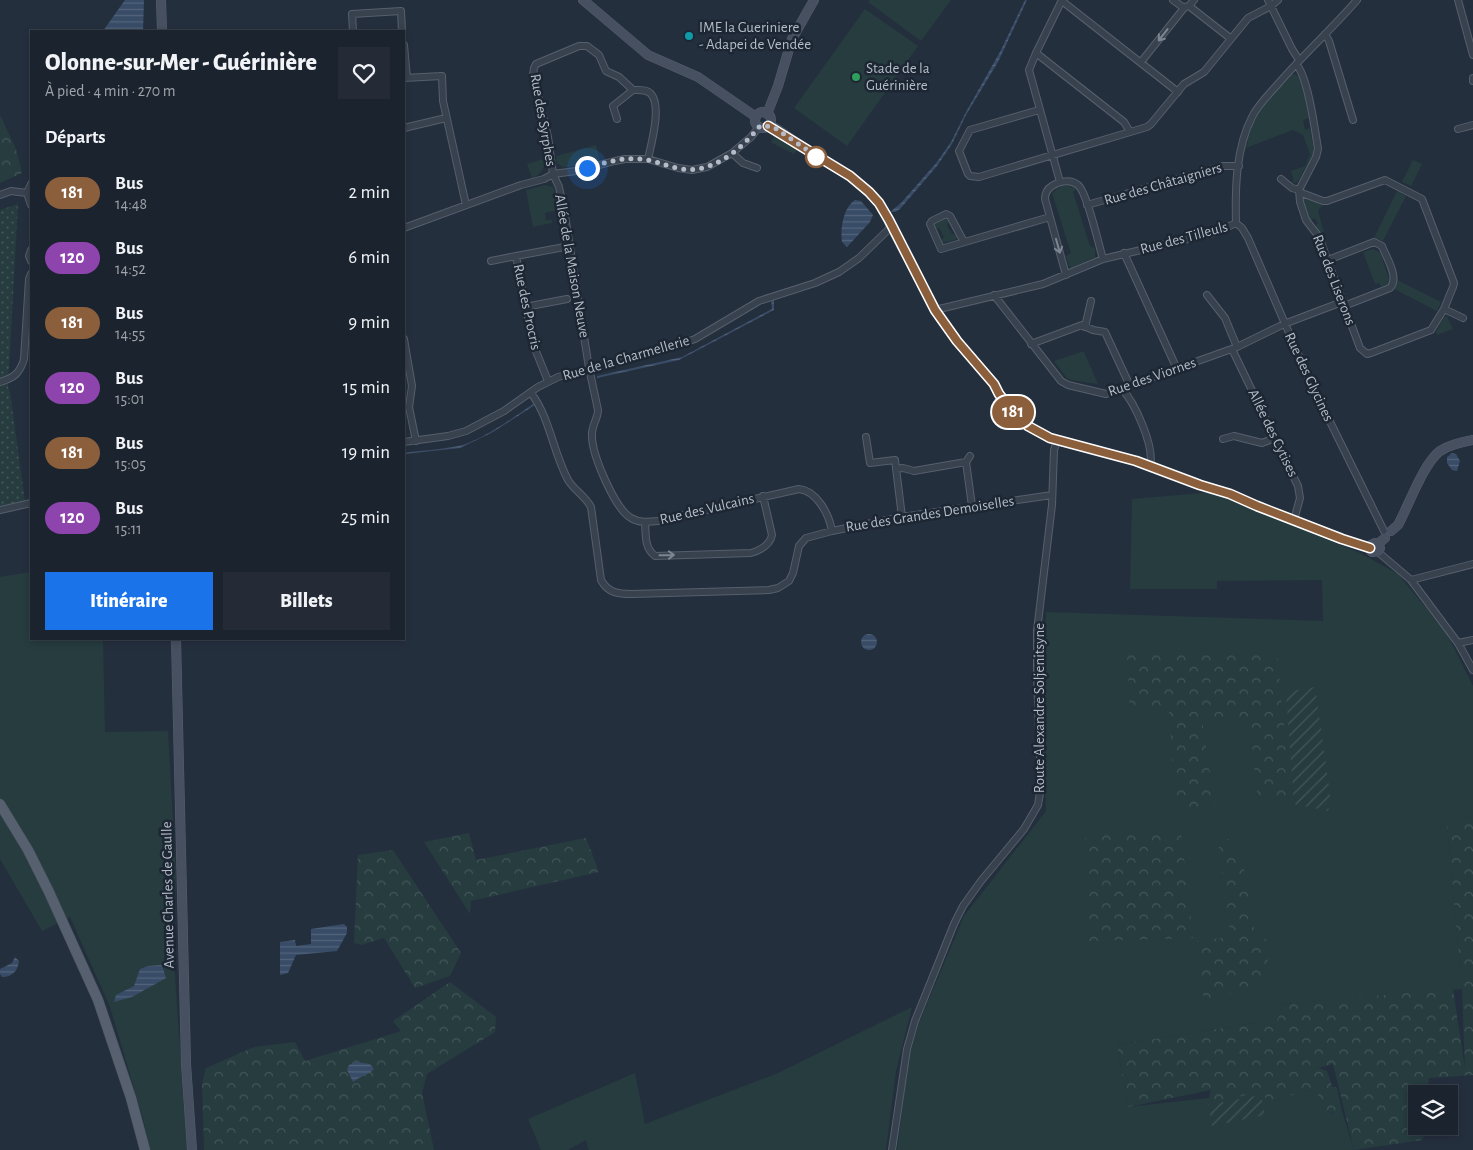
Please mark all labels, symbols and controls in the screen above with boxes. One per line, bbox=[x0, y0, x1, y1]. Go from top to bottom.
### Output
place label: IME la Gueriniere - Adapei de Vendée bbox=[699, 20, 811, 52]
one-way arrow bbox=[1157, 28, 1168, 41]
marker: IME la Gueriniere - Adapei de Vendée bbox=[683, 30, 695, 42]
button: heart bbox=[338, 47, 390, 99]
text: Olonne-sur-Mer - Guérinière bbox=[45, 51, 317, 75]
place label: Stade de la Guérinière bbox=[866, 61, 930, 93]
marker: Stade de la Guérinière bbox=[850, 71, 862, 83]
street label: Rue des Syrphes bbox=[527, 73, 559, 167]
text: À pied · 4 min · 270 m bbox=[45, 83, 176, 99]
text: Départs bbox=[45, 128, 106, 147]
unlabelled marker bbox=[805, 146, 827, 168]
your location bbox=[575, 156, 600, 181]
street label: Rue des Châtaigniers bbox=[1102, 160, 1224, 208]
text: Bus bbox=[115, 174, 143, 193]
text: 2 min bbox=[349, 183, 390, 202]
text: 181 bbox=[62, 184, 83, 202]
street label: Allée de la Maison Neuve bbox=[552, 193, 592, 339]
text: 14:48 bbox=[115, 196, 147, 212]
street label: Rue des Tilleuls bbox=[1139, 219, 1229, 257]
street label: Rue des Liserons bbox=[1310, 233, 1358, 327]
one-way arrow bbox=[1053, 238, 1063, 254]
text: Bus bbox=[115, 239, 143, 258]
text: 6 min bbox=[348, 248, 390, 267]
text: 120 bbox=[60, 249, 85, 267]
text: 14:52 bbox=[115, 261, 146, 277]
street label: Rue des Procris bbox=[511, 263, 543, 351]
text: Bus bbox=[115, 304, 143, 323]
text: 9 min bbox=[348, 313, 390, 332]
text: 181 bbox=[62, 314, 83, 332]
text: 14:55 bbox=[115, 326, 145, 342]
street label: Rue des Glycines bbox=[1282, 330, 1336, 424]
street label: Rue de la Charmellerie bbox=[561, 333, 691, 383]
street label: Rue des Viornes bbox=[1106, 355, 1198, 399]
text: Bus bbox=[115, 369, 143, 388]
text: 15 min bbox=[343, 378, 390, 397]
text: 120 bbox=[60, 379, 85, 397]
street label: Allée des Cytises bbox=[1245, 387, 1301, 479]
text: 15:01 bbox=[115, 391, 145, 407]
line badge: 181 bbox=[984, 396, 1042, 428]
text: 181 bbox=[1002, 403, 1024, 421]
text: Bus bbox=[115, 434, 143, 453]
text: 19 min bbox=[342, 443, 390, 462]
text: 181 bbox=[62, 444, 83, 462]
text: 15:05 bbox=[115, 456, 146, 472]
street label: Rue des Vulcains bbox=[658, 491, 756, 527]
street label: Rue des Grandes Demoiselles bbox=[845, 493, 1015, 535]
text: Bus bbox=[115, 499, 143, 518]
text: 25 min bbox=[341, 508, 390, 527]
text: 120 bbox=[60, 509, 85, 527]
text: 15:11 bbox=[115, 521, 142, 537]
one-way arrow bbox=[658, 551, 674, 560]
button: Itinéraire bbox=[45, 572, 213, 630]
button: Billets bbox=[223, 572, 390, 630]
street label: Route Alexandre Soljenitsyne bbox=[1032, 623, 1047, 793]
street label: Avenue Charles de Gaulle bbox=[159, 821, 177, 969]
map controls bbox=[1408, 1085, 1458, 1135]
button: layers bbox=[1408, 1085, 1458, 1135]

